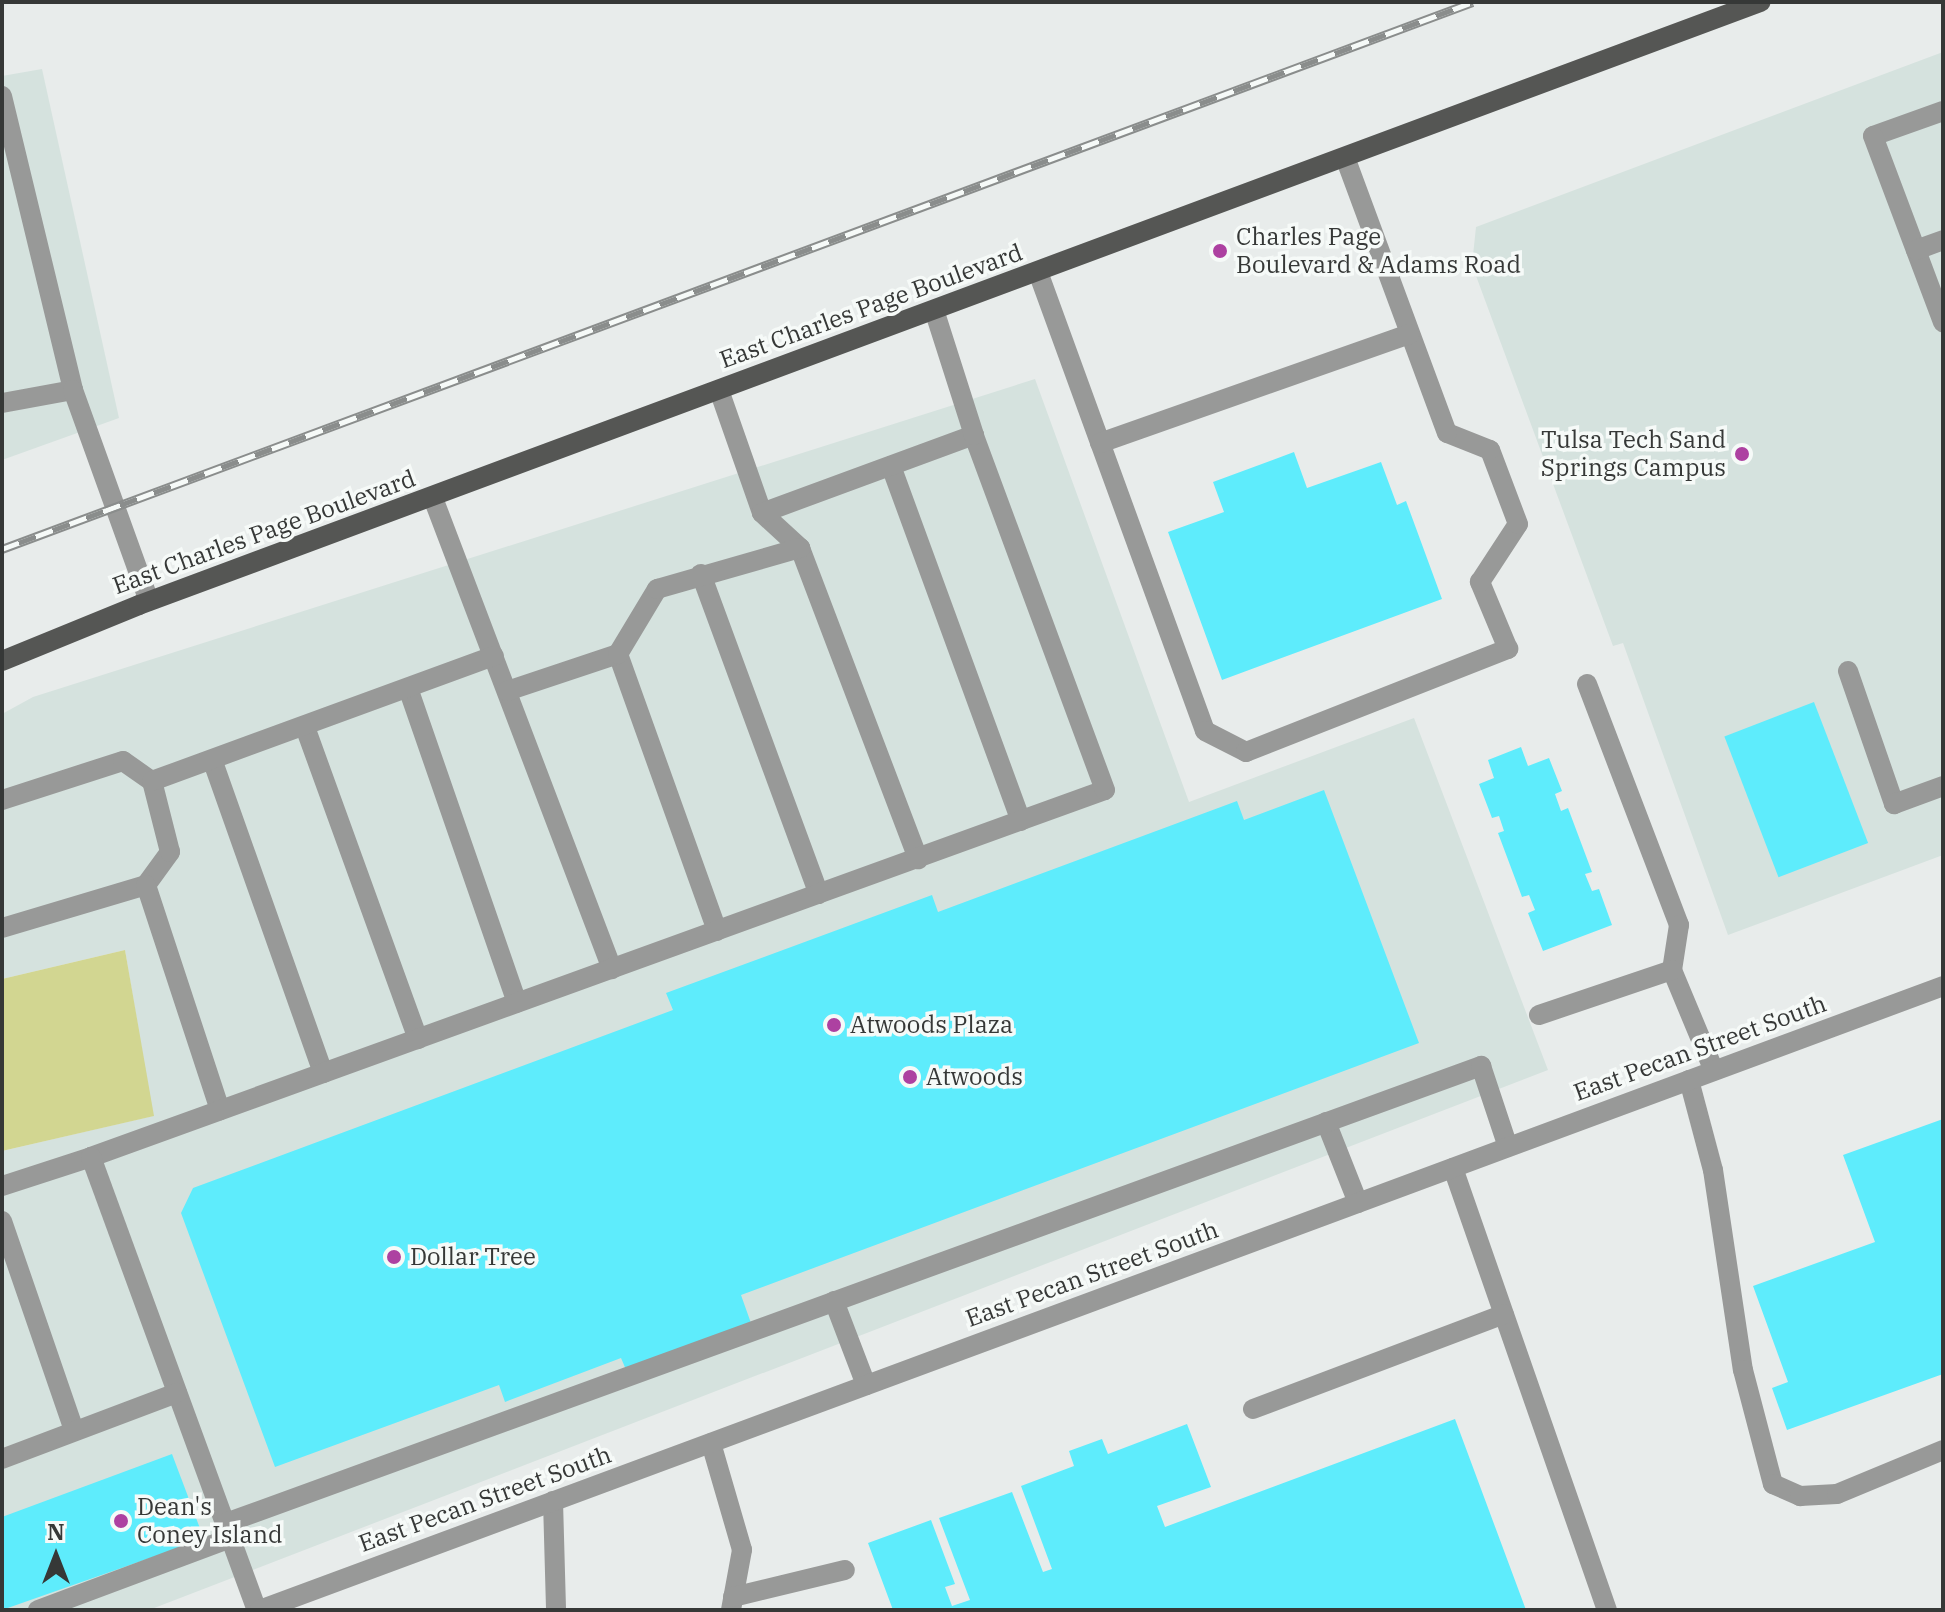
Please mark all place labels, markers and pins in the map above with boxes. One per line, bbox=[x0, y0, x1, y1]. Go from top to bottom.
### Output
place label: Charles Page Boulevard & Adams Road bbox=[1236, 223, 1521, 279]
marker: Charles Page Boulevard & Adams Road bbox=[1211, 242, 1229, 260]
place label: Tulsa Tech Sand Springs Campus bbox=[1541, 426, 1726, 482]
marker: Tulsa Tech Sand Springs Campus bbox=[1733, 445, 1751, 463]
place label: Atwoods Plaza bbox=[850, 1011, 1013, 1039]
marker: Atwoods Plaza bbox=[825, 1016, 843, 1034]
place label: Atwoods bbox=[926, 1063, 1023, 1091]
marker: Atwoods bbox=[901, 1068, 919, 1086]
place label: Dollar Tree bbox=[410, 1243, 536, 1271]
marker: Dollar Tree bbox=[385, 1248, 403, 1266]
place label: Dean's Coney Island bbox=[137, 1493, 283, 1549]
marker: Dean's Coney Island bbox=[112, 1512, 130, 1530]

